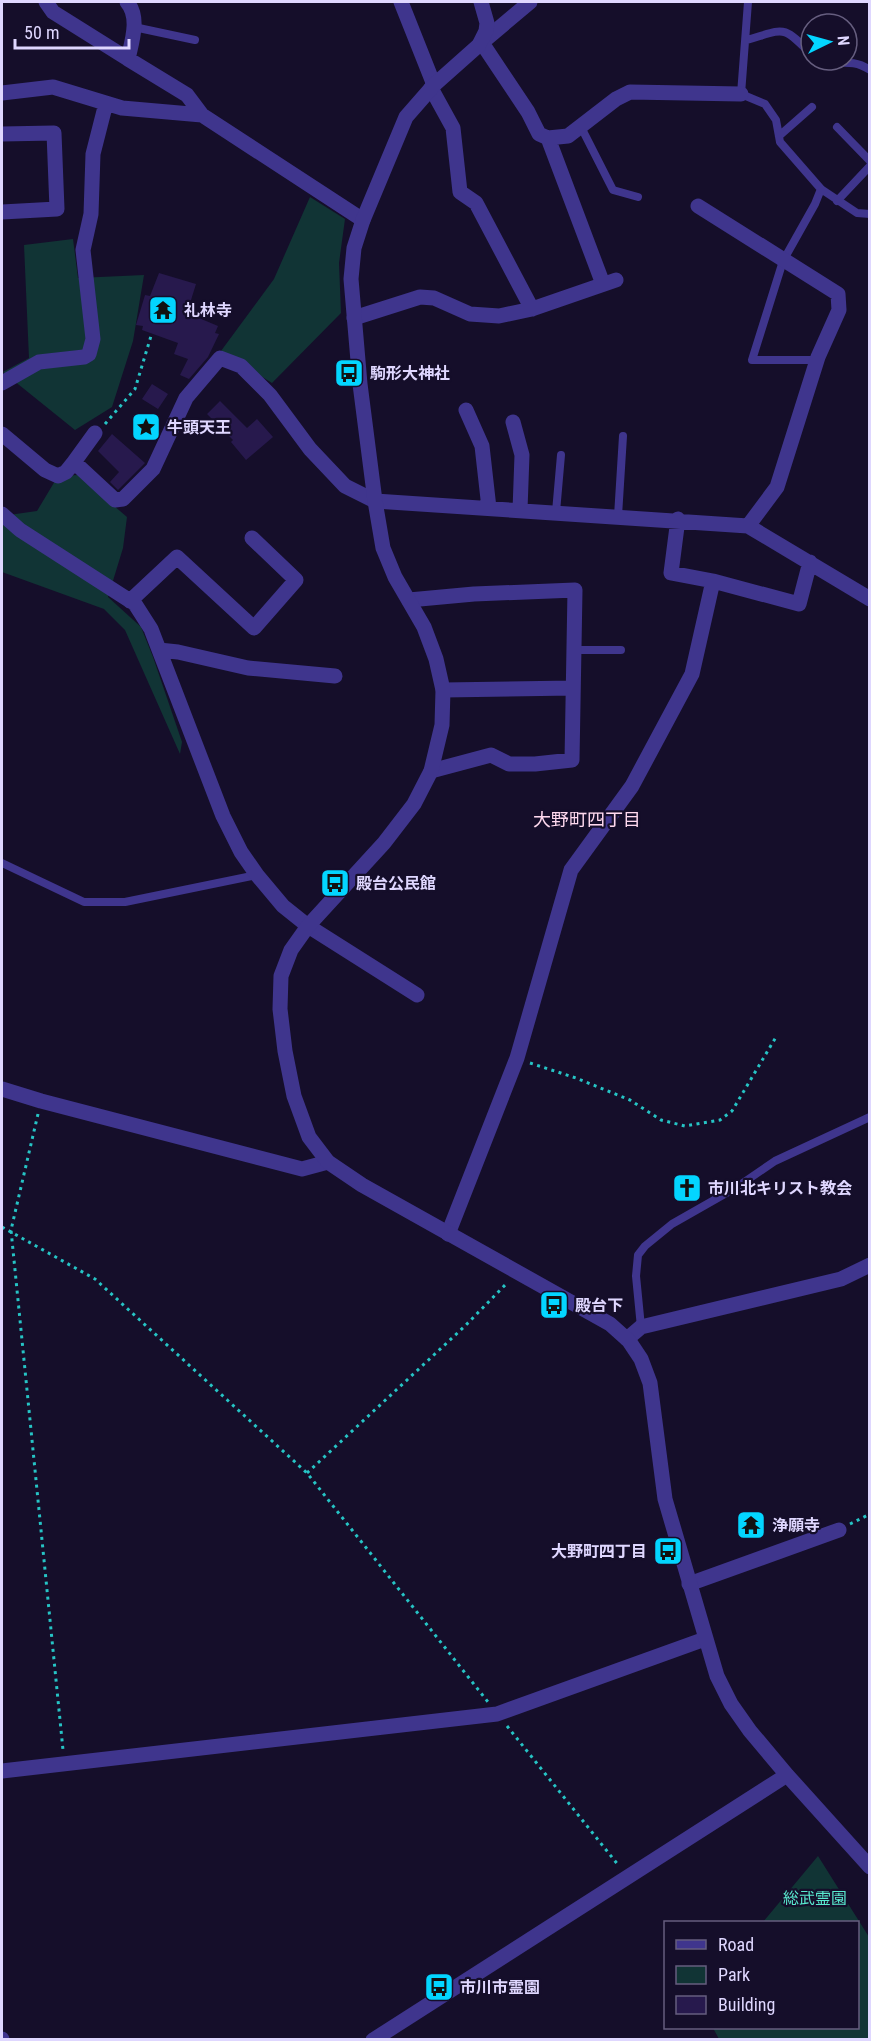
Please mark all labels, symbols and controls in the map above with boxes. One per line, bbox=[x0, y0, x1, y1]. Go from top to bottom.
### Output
scale bar bbox=[15, 12, 129, 50]
north arrow bbox=[799, 12, 859, 72]
text: 50 m bbox=[24, 22, 59, 43]
text: N bbox=[834, 35, 853, 46]
temple icon: 礼林寺 bbox=[147, 294, 179, 326]
place label: 礼林寺 bbox=[184, 301, 232, 320]
bus stop icon: 駒形大神社 bbox=[333, 357, 365, 389]
place label: 駒形大神社 bbox=[370, 364, 450, 383]
place icon: 牛頭天王 bbox=[130, 411, 162, 443]
place label: 牛頭天王 bbox=[167, 418, 231, 437]
district label: 大野町四丁目 bbox=[533, 809, 641, 830]
bus stop icon: 殿台公民館 bbox=[319, 867, 351, 899]
place label: 殿台公民館 bbox=[356, 874, 436, 893]
church icon: 市川北キリスト教会 bbox=[671, 1172, 703, 1204]
place label: 市川北キリスト教会 bbox=[708, 1179, 852, 1198]
bus stop icon: 殿台下 bbox=[538, 1289, 570, 1321]
place label: 殿台下 bbox=[575, 1296, 623, 1315]
temple icon: 浄願寺 bbox=[735, 1509, 767, 1541]
place label: 浄願寺 bbox=[772, 1516, 820, 1535]
bus stop icon: 大野町四丁目 bbox=[652, 1535, 684, 1567]
place label: 大野町四丁目 bbox=[551, 1542, 647, 1561]
park label: 総武霊園 bbox=[783, 1889, 847, 1908]
legend bbox=[664, 1921, 859, 2029]
text: Road bbox=[718, 1934, 754, 1955]
text: Park bbox=[718, 1964, 750, 1985]
bus stop icon: 市川市霊園 bbox=[423, 1971, 455, 2003]
place label: 市川市霊園 bbox=[460, 1978, 540, 1997]
text: Building bbox=[718, 1994, 775, 2015]

